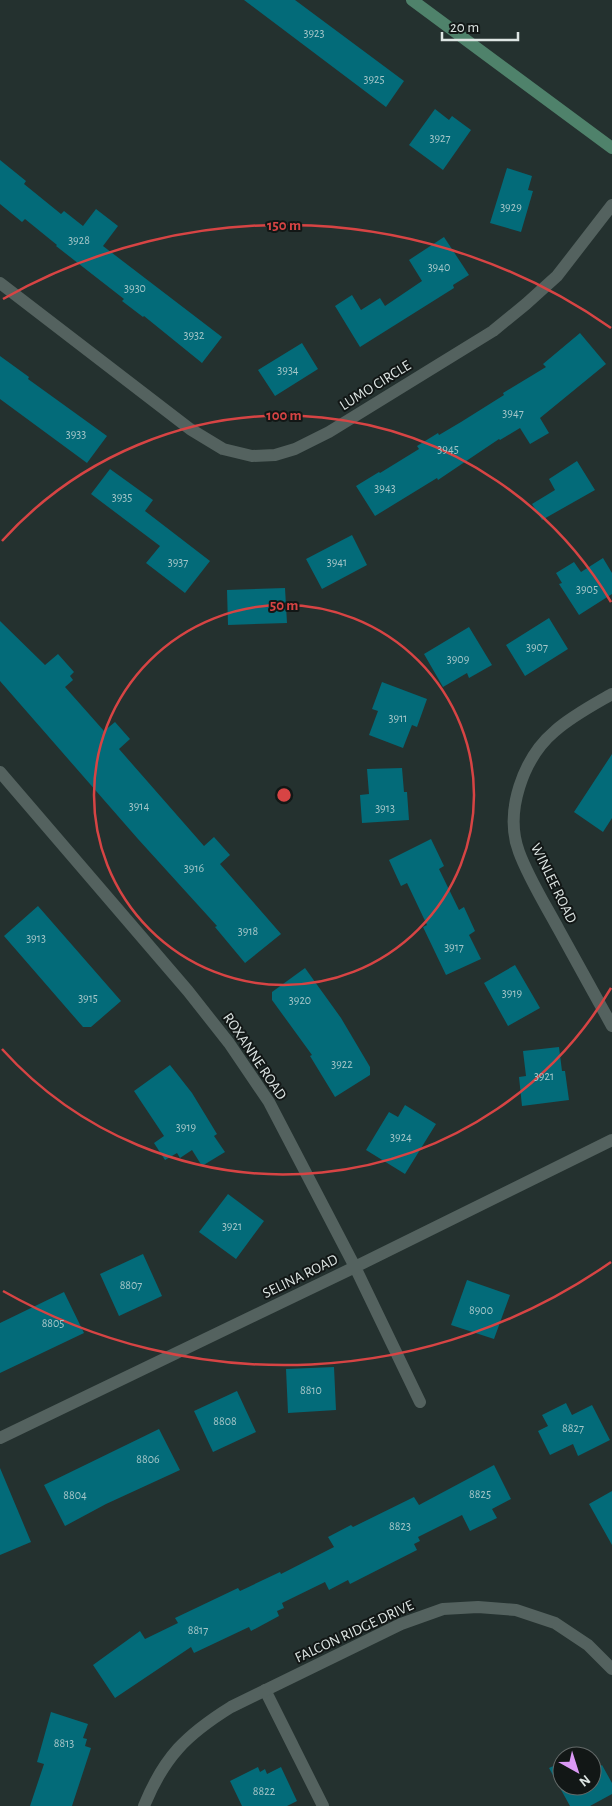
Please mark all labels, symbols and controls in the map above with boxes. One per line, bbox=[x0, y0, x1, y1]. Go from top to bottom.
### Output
scale bar bbox=[442, 10, 518, 42]
text: 20 m bbox=[450, 20, 479, 35]
house number: 3923 bbox=[304, 27, 325, 39]
house number: 3925 bbox=[363, 73, 385, 85]
house number: 3927 bbox=[429, 132, 451, 144]
house number: 3929 bbox=[500, 201, 522, 213]
text: 150 m bbox=[267, 218, 301, 233]
house number: 3928 bbox=[68, 234, 90, 246]
house number: 3940 bbox=[428, 261, 450, 273]
house number: 3930 bbox=[124, 282, 146, 294]
house number: 3932 bbox=[184, 329, 205, 341]
street label: LUMO CIRCLE bbox=[337, 358, 413, 413]
house number: 3934 bbox=[277, 364, 299, 376]
house number: 3947 bbox=[502, 407, 524, 419]
text: 100 m bbox=[266, 408, 302, 423]
house number: 3933 bbox=[66, 428, 86, 440]
house number: 3945 bbox=[437, 443, 459, 455]
house number: 3943 bbox=[374, 482, 396, 494]
house number: 3935 bbox=[112, 491, 132, 503]
house number: 3937 bbox=[168, 556, 188, 568]
house number: 3941 bbox=[327, 556, 347, 568]
house number: 3905 bbox=[576, 583, 598, 595]
text: 50 m bbox=[270, 598, 298, 613]
house number: 3907 bbox=[526, 641, 548, 653]
house number: 3909 bbox=[447, 653, 470, 665]
house number: 3911 bbox=[389, 712, 407, 724]
centre of rings bbox=[275, 786, 293, 804]
house number: 3914 bbox=[129, 800, 149, 812]
house number: 3913 bbox=[375, 802, 395, 814]
street label: WINLEE ROAD bbox=[528, 841, 579, 926]
house number: 3916 bbox=[184, 862, 205, 874]
house number: 3918 bbox=[238, 925, 259, 937]
house number: 3913 bbox=[26, 932, 46, 944]
house number: 3917 bbox=[444, 941, 464, 953]
house number: 3919 bbox=[502, 987, 523, 999]
house number: 3915 bbox=[78, 992, 98, 1004]
house number: 3920 bbox=[289, 994, 311, 1006]
street label: ROXANNE ROAD bbox=[220, 1010, 289, 1103]
house number: 3922 bbox=[331, 1058, 353, 1070]
house number: 3921 bbox=[534, 1070, 554, 1082]
house number: 3919 bbox=[176, 1121, 197, 1133]
house number: 3924 bbox=[390, 1131, 412, 1143]
house number: 3921 bbox=[222, 1220, 242, 1232]
street label: SELINA ROAD bbox=[260, 1252, 341, 1301]
house number: 8807 bbox=[120, 1279, 142, 1291]
house number: 8900 bbox=[469, 1304, 493, 1316]
house number: 8805 bbox=[42, 1317, 64, 1329]
house number: 8810 bbox=[300, 1384, 322, 1396]
house number: 8808 bbox=[213, 1415, 237, 1427]
house number: 8827 bbox=[562, 1422, 584, 1434]
house number: 8806 bbox=[136, 1453, 160, 1465]
house number: 8825 bbox=[469, 1488, 491, 1500]
house number: 8804 bbox=[63, 1489, 87, 1501]
house number: 8823 bbox=[389, 1520, 411, 1532]
street label: FALCON RIDGE DRIVE bbox=[293, 1597, 416, 1665]
house number: 8817 bbox=[188, 1624, 208, 1636]
house number: 8813 bbox=[54, 1737, 74, 1749]
north arrow bbox=[552, 1746, 602, 1796]
text: N bbox=[576, 1772, 593, 1789]
house number: 8822 bbox=[253, 1785, 276, 1797]

